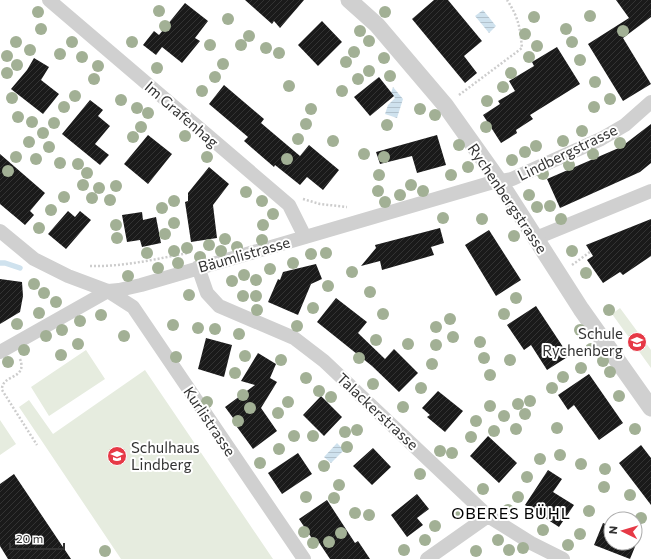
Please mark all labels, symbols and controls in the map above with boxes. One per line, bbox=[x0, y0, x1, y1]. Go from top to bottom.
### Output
street label: Im Grafenhag bbox=[142, 77, 222, 151]
street label: Lindbergstrasse bbox=[514, 120, 620, 184]
street label: Rychenbergstrasse bbox=[464, 139, 552, 257]
street label: Bäumlistrasse bbox=[196, 232, 292, 276]
place label: Schule Rychenberg bbox=[542, 324, 623, 359]
school or university icon: Schule Rychenberg bbox=[626, 331, 648, 353]
street label: Talackerstrasse bbox=[334, 369, 423, 453]
street label: Kurlistrasse bbox=[180, 383, 240, 459]
place label: Schulhaus Lindberg bbox=[131, 438, 200, 473]
school or university icon: Schulhaus Lindberg bbox=[106, 445, 128, 467]
district label: OBERES BÜHL bbox=[451, 503, 571, 522]
north arrow bbox=[603, 511, 643, 551]
scale bar bbox=[10, 525, 64, 551]
text: N bbox=[606, 525, 619, 535]
text: 20 m bbox=[16, 531, 43, 545]

